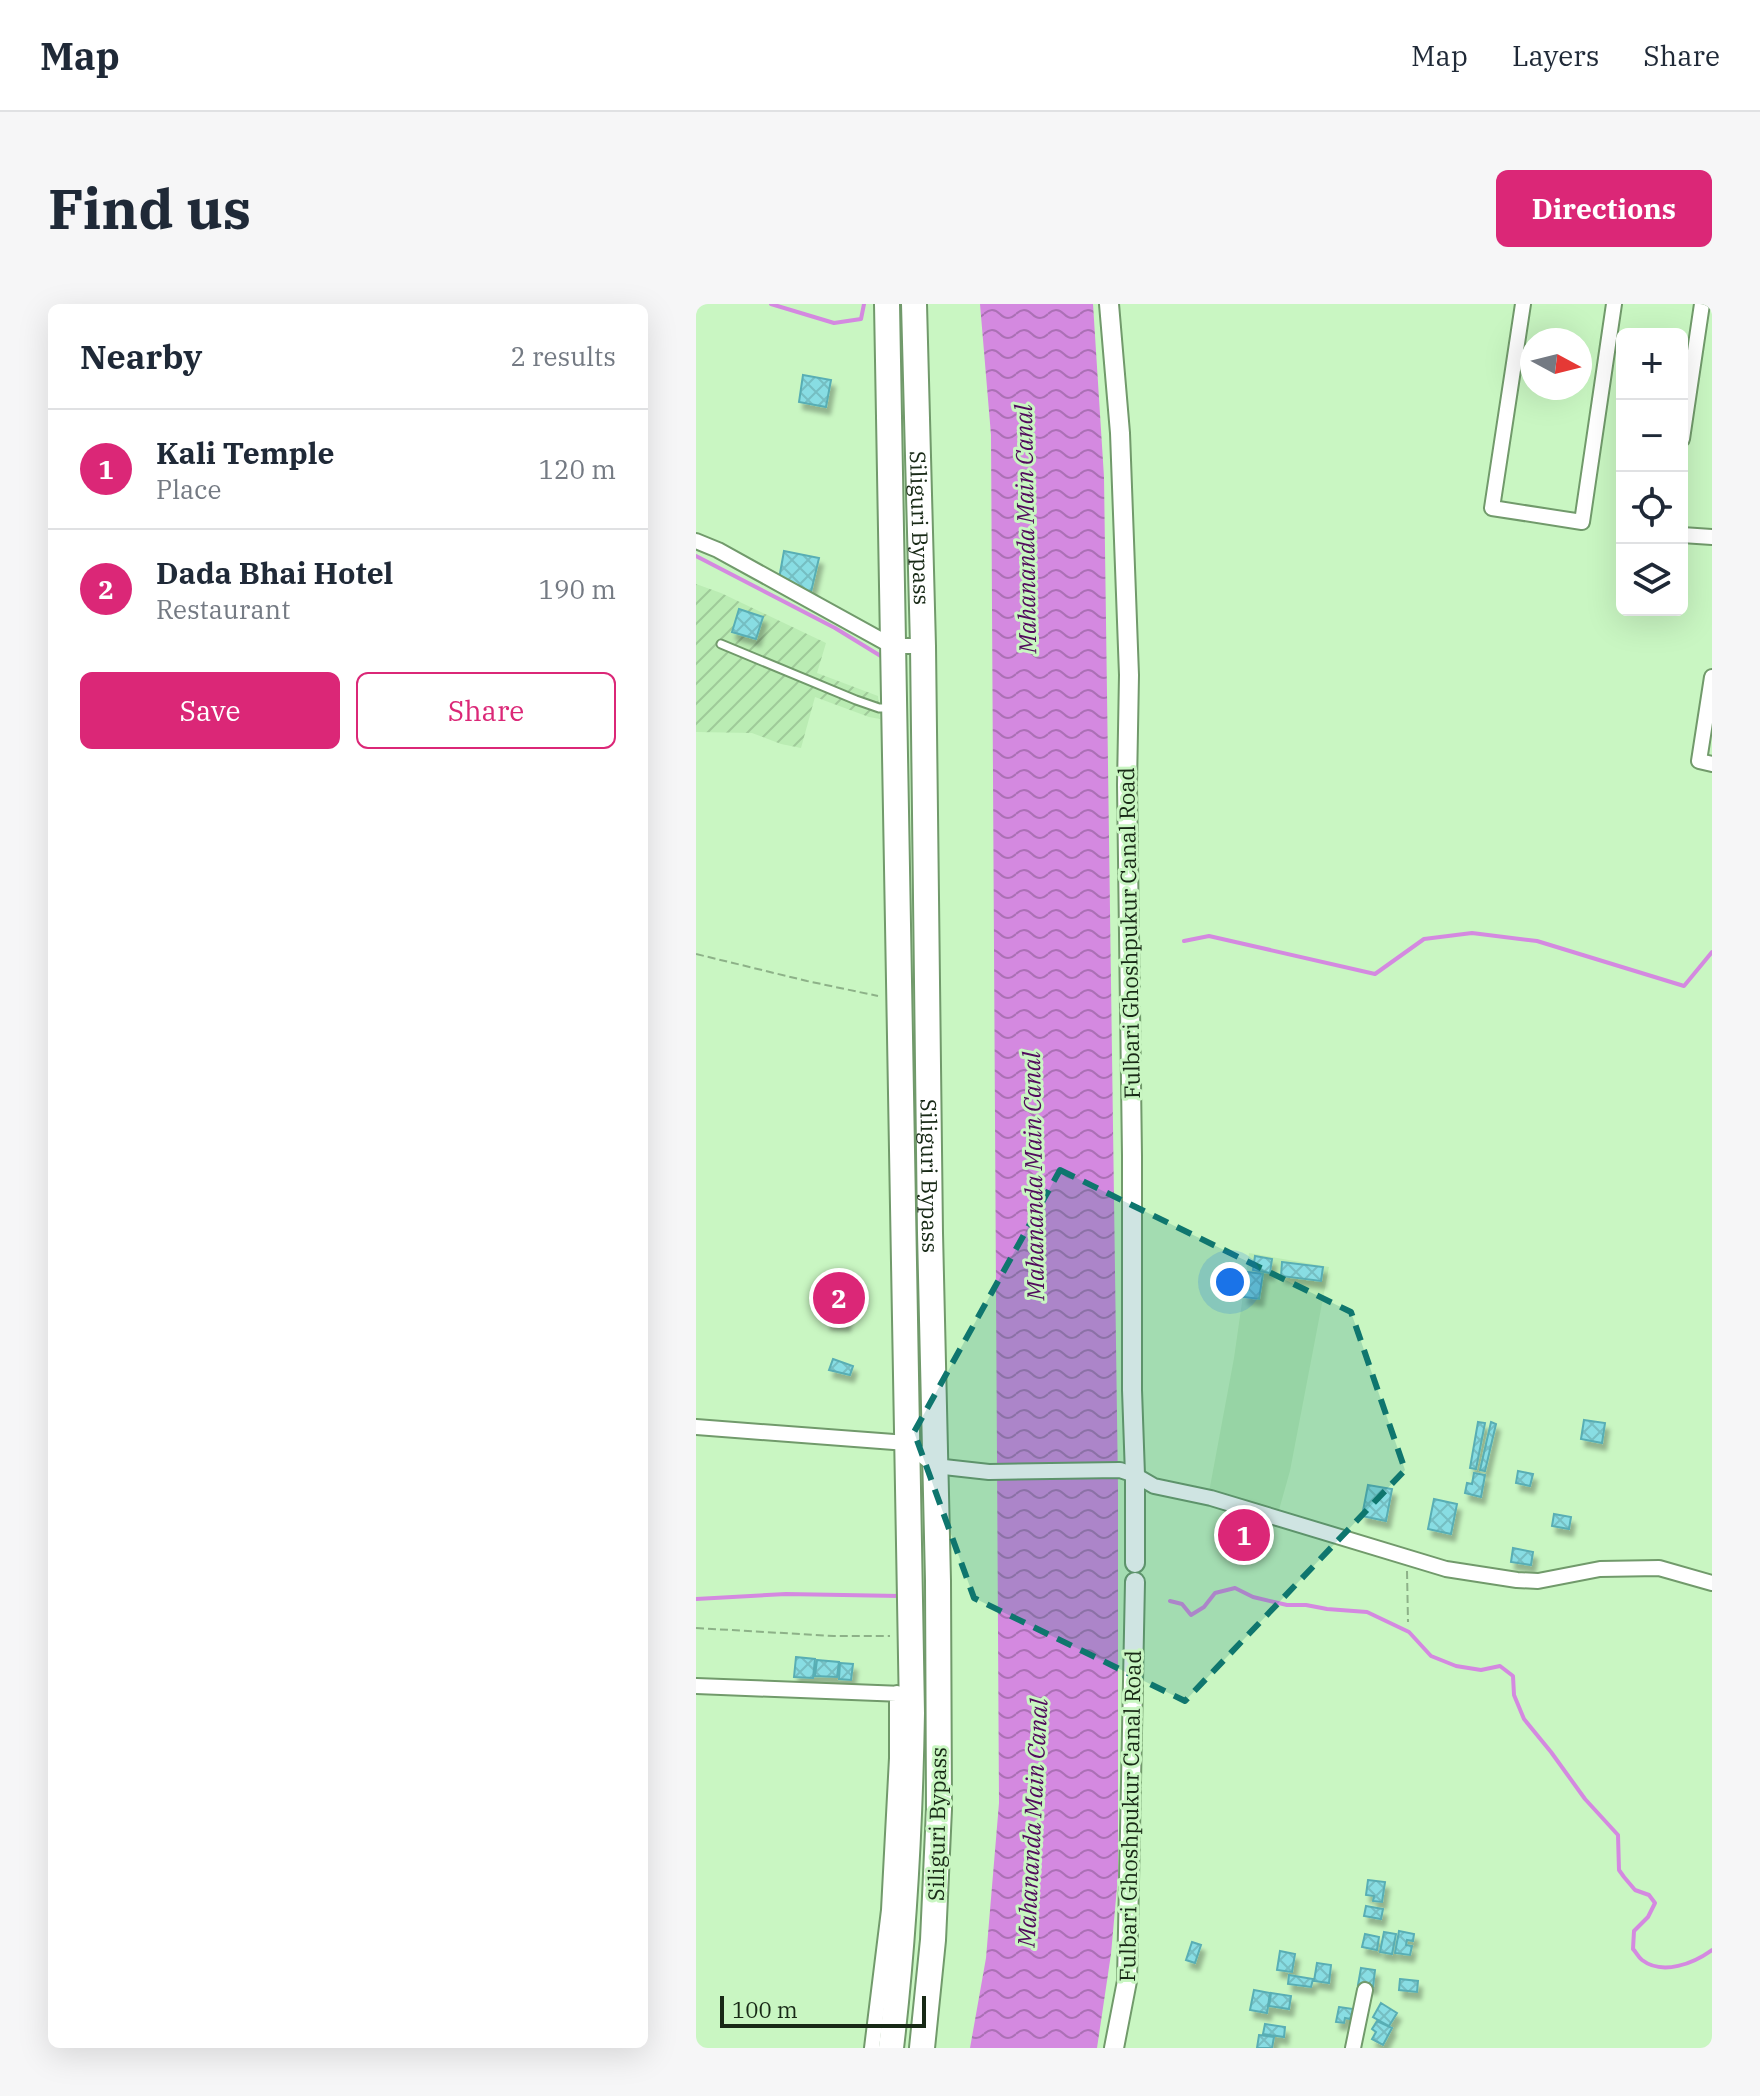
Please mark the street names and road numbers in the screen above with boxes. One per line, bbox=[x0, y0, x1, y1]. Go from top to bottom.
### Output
street label: Siliguri Bypass bbox=[904, 450, 937, 605]
street label: Fulbari Ghoshpukur Canal Road bbox=[1111, 767, 1146, 1099]
street label: Siliguri Bypass bbox=[914, 1099, 945, 1253]
street label: Fulbari Ghoshpukur Canal Road bbox=[1112, 1650, 1147, 1982]
street label: Siliguri Bypass bbox=[921, 1747, 952, 1901]

